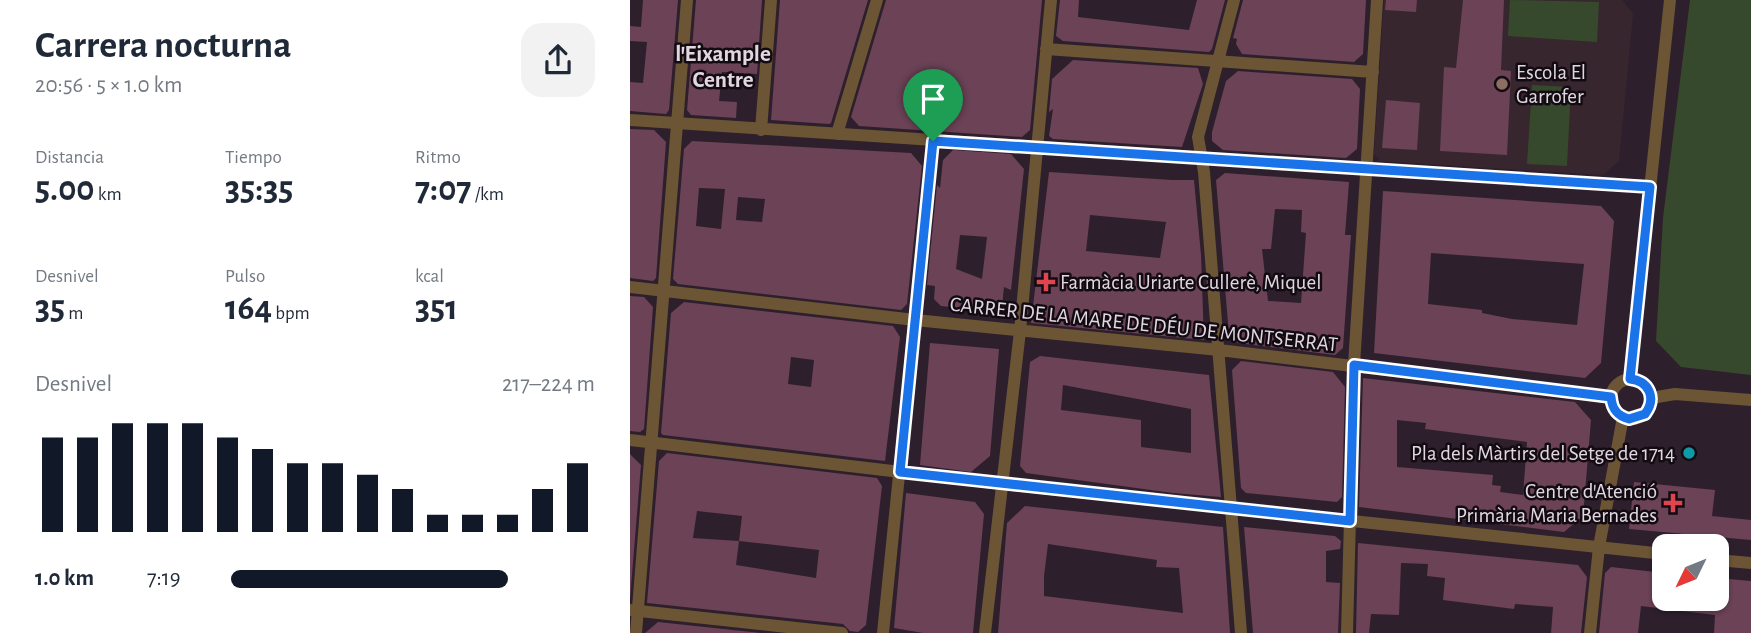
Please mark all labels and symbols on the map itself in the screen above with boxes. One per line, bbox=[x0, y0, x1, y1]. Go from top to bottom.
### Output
district label: l'Eixample Centre bbox=[675, 43, 771, 92]
place label: Escola El Garrofer bbox=[1516, 62, 1586, 107]
pin bbox=[903, 69, 963, 141]
marker: Escola El Garrofer bbox=[1494, 76, 1510, 92]
place label: Farmàcia Uriarte Cullerè, Miquel bbox=[1060, 272, 1321, 293]
marker: Farmàcia Uriarte Cullerè, Miquel bbox=[1038, 274, 1054, 290]
street label: CARRER DE LA MARE DE DÉU DE MONTSERRAT bbox=[949, 292, 1339, 355]
place label: Pla dels Màrtirs del Setge de 1714 bbox=[1411, 443, 1675, 464]
marker: Pla dels Màrtirs del Setge de 1714 bbox=[1681, 445, 1697, 461]
place label: Centre d'Atenció Primària Maria Bernades bbox=[1456, 481, 1657, 526]
marker: Centre d'Atenció Primària Maria Bernades bbox=[1663, 493, 1683, 513]
north arrow bbox=[1652, 534, 1729, 611]

